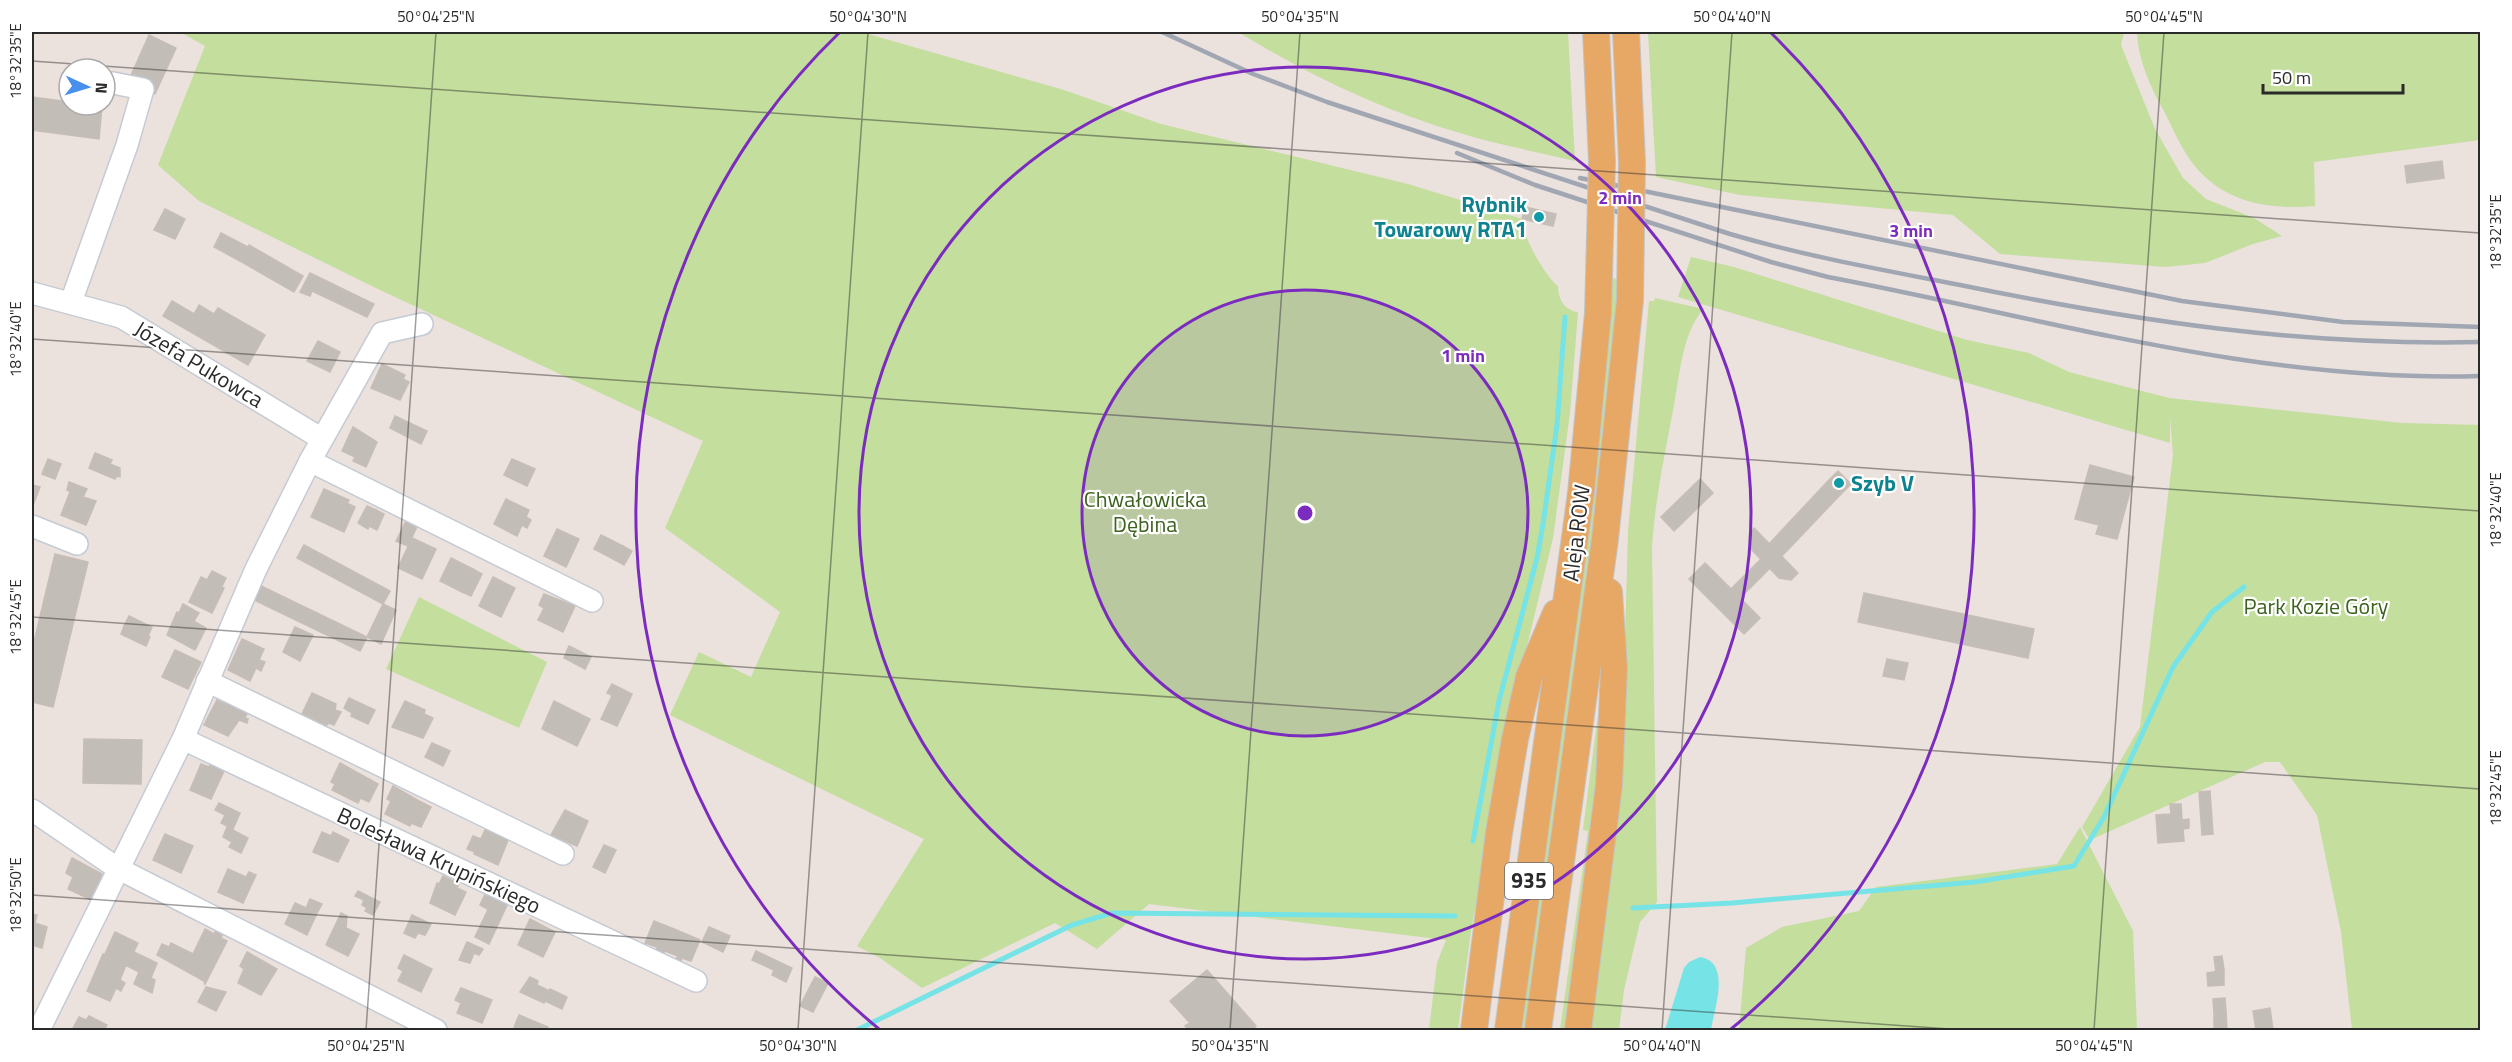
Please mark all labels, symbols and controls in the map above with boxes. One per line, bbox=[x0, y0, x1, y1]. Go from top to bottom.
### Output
text: 50°04'25"N bbox=[397, 5, 475, 28]
text: 50°04'30"N bbox=[829, 5, 907, 28]
text: 50°04'35"N bbox=[1261, 5, 1339, 28]
text: 50°04'40"N bbox=[1693, 5, 1771, 28]
text: 50°04'45"N bbox=[2125, 5, 2203, 28]
text: 18°32'35"E bbox=[4, 23, 27, 99]
north arrow bbox=[57, 57, 117, 117]
scale bar bbox=[2263, 57, 2402, 95]
text: 50 m bbox=[2272, 64, 2311, 91]
text: N bbox=[90, 82, 114, 94]
text: 2 min bbox=[1598, 184, 1642, 211]
place label: Rybnik Towarowy RTA1 bbox=[1374, 187, 1528, 246]
text: 18°32'35"E bbox=[2484, 194, 2507, 270]
marker: Rybnik Towarowy RTA1 bbox=[1532, 210, 1546, 224]
text: 3 min bbox=[1889, 217, 1933, 244]
text: 18°32'40"E bbox=[4, 301, 27, 377]
street label: Józefa Pukowca bbox=[128, 312, 270, 416]
text: 1 min bbox=[1441, 342, 1485, 369]
place label: Szyb V bbox=[1851, 466, 1914, 500]
text: 18°32'40"E bbox=[2484, 472, 2507, 548]
marker: Szyb V bbox=[1832, 476, 1846, 490]
park label: Chwałowicka Dębina bbox=[1084, 482, 1206, 541]
street label: Aleja ROW bbox=[1553, 483, 1599, 583]
centre of rings bbox=[1295, 503, 1315, 523]
text: 18°32'45"E bbox=[4, 579, 27, 655]
park label: Park Kozie Góry bbox=[2244, 589, 2389, 623]
text: 18°32'45"E bbox=[2484, 750, 2507, 826]
street label: Bolesława Krupińskiego bbox=[331, 798, 547, 922]
text: 18°32'50"E bbox=[4, 857, 27, 933]
road number: 935 bbox=[1505, 863, 1553, 899]
text: 50°04'25"N bbox=[327, 1034, 405, 1057]
text: 50°04'30"N bbox=[759, 1034, 837, 1057]
text: 50°04'35"N bbox=[1191, 1034, 1269, 1057]
text: 50°04'40"N bbox=[1623, 1034, 1701, 1057]
text: 50°04'45"N bbox=[2055, 1034, 2133, 1057]

